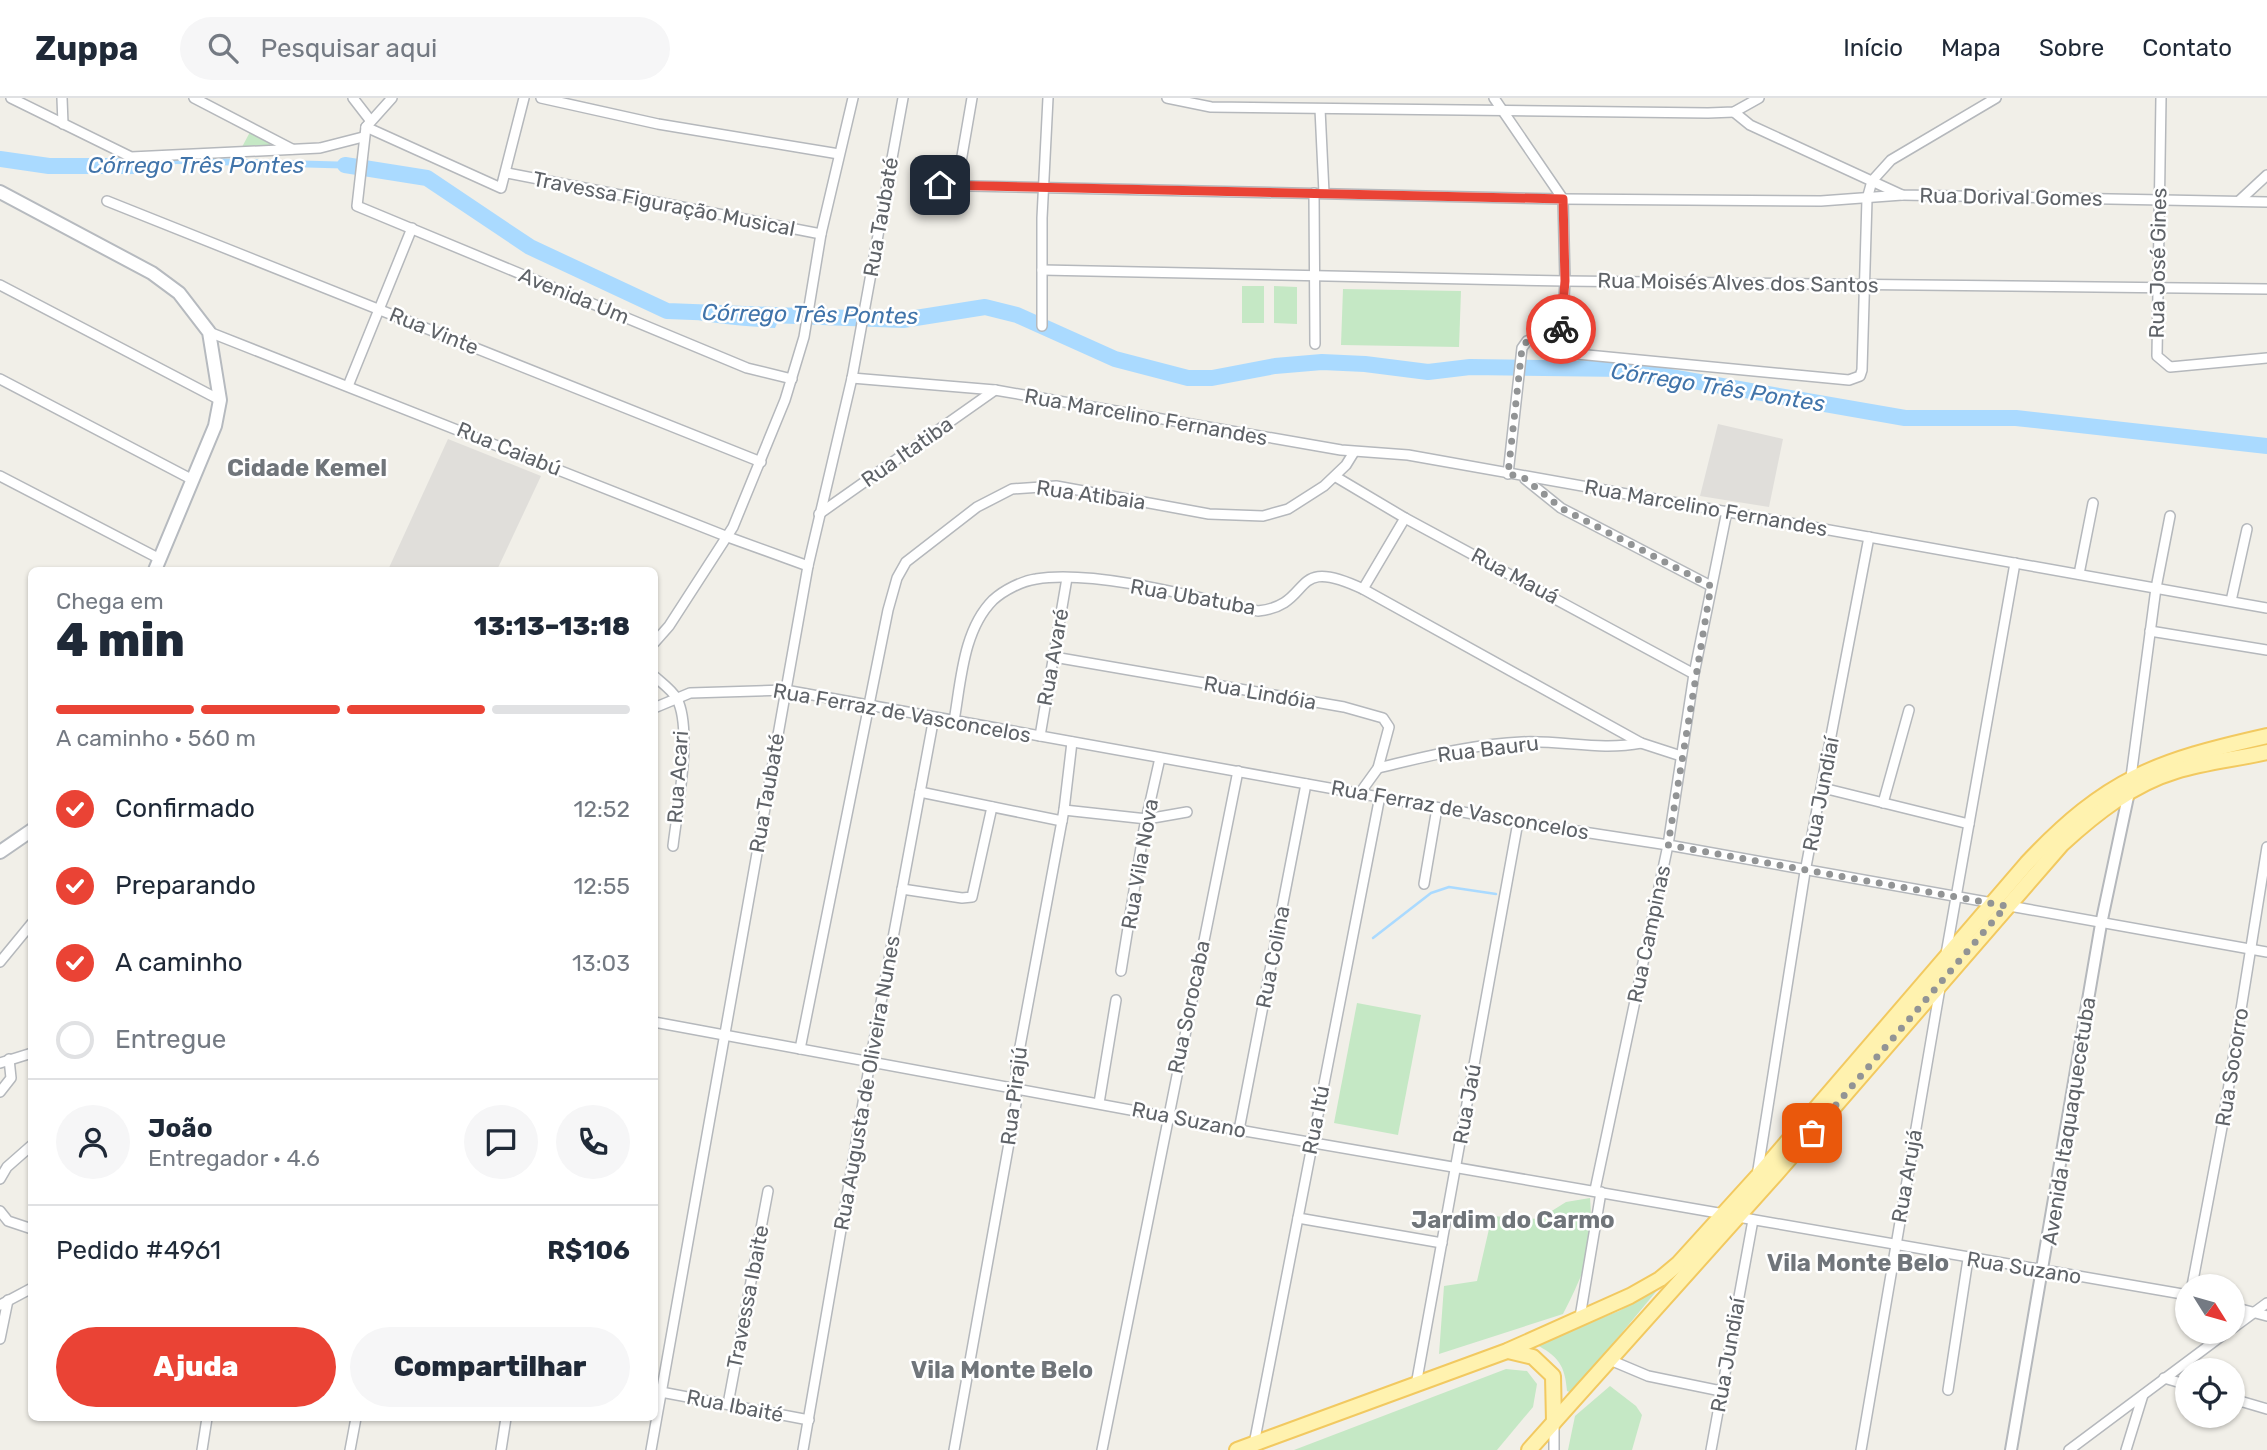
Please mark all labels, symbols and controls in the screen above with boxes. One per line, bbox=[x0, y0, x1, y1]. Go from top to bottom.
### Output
search box bbox=[180, 17, 670, 80]
text: Zuppa bbox=[35, 29, 138, 68]
icon: search bbox=[204, 29, 242, 67]
text: Pesquisar aqui bbox=[260, 33, 437, 64]
text: Início bbox=[1843, 34, 1903, 62]
text: Mapa bbox=[1941, 34, 2001, 62]
text: Sobre bbox=[2039, 34, 2104, 62]
text: Contato bbox=[2142, 34, 2232, 62]
water label: Córrego Três Pontes bbox=[88, 151, 304, 179]
street label: Rua Taubaté bbox=[858, 155, 903, 279]
pin bbox=[910, 155, 970, 215]
street label: Travessa Figuração Musical bbox=[531, 166, 797, 241]
icon: home bbox=[921, 166, 959, 204]
street label: Rua Dorival Gomes bbox=[1919, 182, 2103, 211]
street label: Rua José Gines bbox=[2144, 187, 2171, 339]
street label: Avenida Um bbox=[515, 262, 633, 329]
street label: Rua Moisés Alves dos Santos bbox=[1597, 268, 1879, 297]
courier bbox=[1526, 294, 1596, 364]
water label: Córrego Três Pontes bbox=[702, 298, 919, 330]
street label: Rua Vinte bbox=[386, 301, 482, 360]
icon: bike bbox=[1542, 310, 1580, 348]
water label: Córrego Três Pontes bbox=[1609, 356, 1827, 418]
street label: Rua Marcelino Fernandes bbox=[1023, 383, 1270, 450]
street label: Rua Itatiba bbox=[856, 411, 957, 492]
street label: Rua Caiabú bbox=[453, 416, 565, 481]
district label: Cidade Kemel bbox=[227, 454, 387, 482]
street label: Rua Atibaia bbox=[1035, 474, 1147, 515]
street label: Rua Marcelino Fernandes bbox=[1583, 474, 1830, 541]
street label: Rua Mauá bbox=[1467, 542, 1563, 609]
street label: Rua Ubatuba bbox=[1128, 573, 1258, 620]
text: Chega em bbox=[56, 587, 164, 615]
street label: Rua Avaré bbox=[1032, 606, 1073, 708]
text: 13:13–13:18 bbox=[474, 611, 630, 642]
text: 4 min bbox=[56, 613, 185, 668]
street label: Rua Lindóia bbox=[1202, 670, 1318, 715]
street label: Rua Ferraz de Vasconcelos bbox=[771, 677, 1033, 748]
text: A caminho · 560 m bbox=[56, 724, 256, 752]
street label: Rua Acari bbox=[662, 730, 693, 824]
street label: Rua Bauru bbox=[1436, 730, 1540, 767]
street label: Rua Taubaté bbox=[744, 731, 789, 855]
street label: Rua Jundiaí bbox=[1797, 734, 1844, 853]
street label: Rua Ferraz de Vasconcelos bbox=[1329, 774, 1591, 845]
icon: check bbox=[56, 790, 94, 828]
text: Confirmado bbox=[115, 793, 255, 824]
text: 12:52 bbox=[574, 795, 630, 823]
street label: Rua Vila Nova bbox=[1116, 797, 1163, 931]
street label: Rua Campinas bbox=[1622, 863, 1675, 1005]
icon: check bbox=[56, 867, 94, 905]
text: Preparando bbox=[115, 870, 256, 901]
text: 12:55 bbox=[573, 872, 630, 900]
street label: Rua Colina bbox=[1250, 904, 1295, 1010]
street label: Rua Augusta de Oliveira Nunes bbox=[828, 934, 905, 1232]
street label: Rua Sorocaba bbox=[1162, 938, 1215, 1076]
icon: check bbox=[56, 944, 94, 982]
text: A caminho bbox=[115, 947, 243, 978]
text: 13:03 bbox=[572, 949, 630, 977]
street label: Avenida Itaquaquecetuba bbox=[2037, 995, 2100, 1247]
street label: Rua Socorro bbox=[2210, 1006, 2253, 1128]
text: Entregue bbox=[115, 1024, 226, 1055]
street label: Rua Pirajú bbox=[995, 1045, 1032, 1147]
street label: Rua Jaú bbox=[1447, 1062, 1486, 1146]
street label: Rua Itú bbox=[1297, 1083, 1334, 1157]
street label: Rua Suzano bbox=[1130, 1096, 1248, 1143]
pin bbox=[1782, 1103, 1842, 1163]
button: person bbox=[56, 1105, 130, 1179]
button: chat bbox=[464, 1105, 538, 1179]
button: phone bbox=[556, 1105, 630, 1179]
text: João bbox=[148, 1113, 213, 1144]
icon: bag bbox=[1793, 1114, 1831, 1152]
street label: Rua Arujá bbox=[1886, 1127, 1927, 1225]
text: Entregador · 4.6 bbox=[148, 1144, 320, 1172]
district label: Jardim do Carmo bbox=[1411, 1206, 1615, 1234]
street label: Travessa Ibaite bbox=[721, 1223, 774, 1371]
text: Pedido #4961 bbox=[56, 1235, 221, 1266]
text: R$106 bbox=[547, 1235, 630, 1266]
street label: Rua Suzano bbox=[1965, 1246, 2083, 1289]
district label: Vila Monte Belo bbox=[1767, 1249, 1949, 1277]
north arrow bbox=[2175, 1274, 2245, 1344]
map controls bbox=[2175, 1274, 2245, 1428]
street label: Rua Jundiaí bbox=[1705, 1295, 1750, 1414]
button: Ajuda bbox=[56, 1327, 336, 1407]
button: Compartilhar bbox=[350, 1327, 630, 1407]
district label: Vila Monte Belo bbox=[911, 1356, 1093, 1384]
button: locate bbox=[2175, 1358, 2245, 1428]
street label: Rua Ibaité bbox=[685, 1384, 786, 1427]

